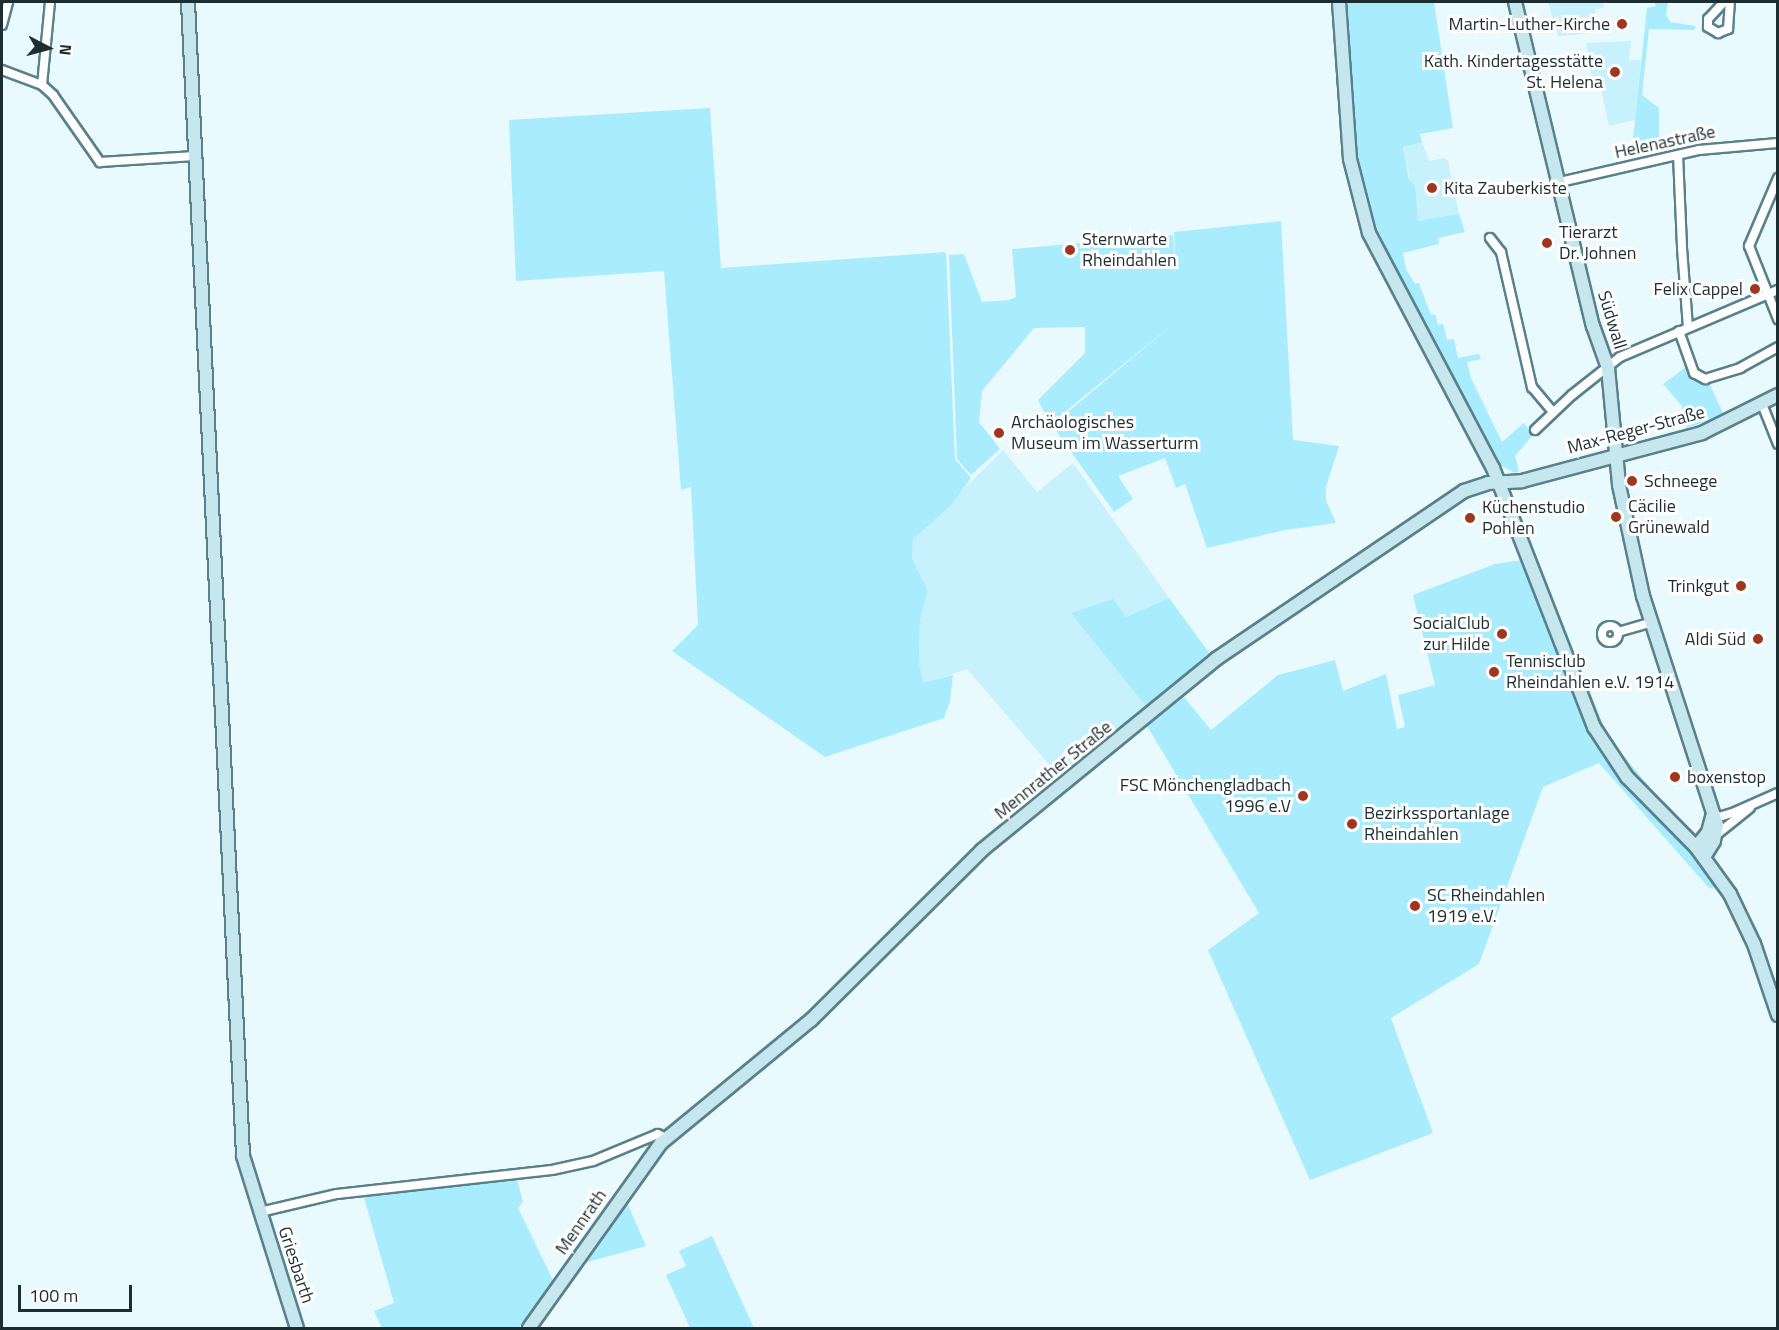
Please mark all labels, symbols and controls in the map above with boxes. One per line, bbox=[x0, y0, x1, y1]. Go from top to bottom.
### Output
place label: Martin-Luther-Kirche bbox=[1449, 13, 1610, 35]
marker: Martin-Luther-Kirche bbox=[1615, 17, 1629, 31]
north arrow bbox=[18, 18, 78, 78]
text: N bbox=[53, 43, 78, 57]
place label: Kath. Kindertagesstätte St. Helena bbox=[1424, 51, 1603, 94]
marker: Kath. Kindertagesstätte St. Helena bbox=[1608, 65, 1622, 79]
street label: Helenastraße bbox=[1613, 121, 1717, 163]
place label: Kita Zauberkiste bbox=[1444, 177, 1567, 199]
marker: Kita Zauberkiste bbox=[1425, 181, 1439, 195]
place label: Tierarzt Dr. Johnen bbox=[1559, 222, 1636, 264]
place label: Sternwarte Rheindahlen bbox=[1082, 229, 1177, 272]
marker: Tierarzt Dr. Johnen bbox=[1540, 236, 1554, 250]
marker: Sternwarte Rheindahlen bbox=[1063, 243, 1077, 257]
place label: Felix Cappel bbox=[1654, 278, 1743, 300]
marker: Felix Cappel bbox=[1748, 282, 1762, 296]
street label: Südwall bbox=[1593, 288, 1631, 352]
street label: Max-Reger-Straße bbox=[1565, 401, 1707, 459]
place label: Archäologisches Museum im Wasserturm bbox=[1011, 412, 1199, 454]
marker: Archäologisches Museum im Wasserturm bbox=[992, 426, 1006, 440]
place label: Schneege bbox=[1644, 470, 1717, 492]
marker: Schneege bbox=[1625, 474, 1639, 488]
place label: Cäcilie Grünewald bbox=[1628, 496, 1710, 538]
place label: Küchenstudio Pohlen bbox=[1482, 497, 1585, 540]
marker: Cäcilie Grünewald bbox=[1609, 510, 1623, 524]
marker: Küchenstudio Pohlen bbox=[1463, 511, 1477, 525]
place label: Trinkgut bbox=[1668, 575, 1729, 597]
marker: Trinkgut bbox=[1734, 579, 1748, 593]
place label: SocialClub zur Hilde bbox=[1413, 613, 1490, 656]
marker: SocialClub zur Hilde bbox=[1495, 627, 1509, 641]
place label: Aldi Süd bbox=[1685, 628, 1746, 650]
marker: Aldi Süd bbox=[1751, 632, 1765, 646]
place label: Tennisclub Rheindahlen e.V. 1914 bbox=[1506, 651, 1674, 694]
marker: Tennisclub Rheindahlen e.V. 1914 bbox=[1487, 665, 1501, 679]
street label: Mennrather Straße bbox=[990, 716, 1116, 824]
place label: boxenstop bbox=[1687, 766, 1766, 788]
marker: boxenstop bbox=[1668, 770, 1682, 784]
place label: FSC Mönchengladbach 1996 e.V bbox=[1120, 775, 1291, 818]
marker: FSC Mönchengladbach 1996 e.V bbox=[1296, 789, 1310, 803]
place label: Bezirkssportanlage Rheindahlen bbox=[1364, 803, 1510, 846]
marker: Bezirkssportanlage Rheindahlen bbox=[1345, 817, 1359, 831]
place label: SC Rheindahlen 1919 e.V. bbox=[1427, 885, 1545, 928]
marker: SC Rheindahlen 1919 e.V. bbox=[1408, 899, 1422, 913]
street label: Mennrath bbox=[551, 1185, 611, 1259]
street label: Griesbarth bbox=[273, 1224, 319, 1306]
scale bar bbox=[21, 1273, 135, 1311]
text: 100 m bbox=[29, 1282, 78, 1309]

